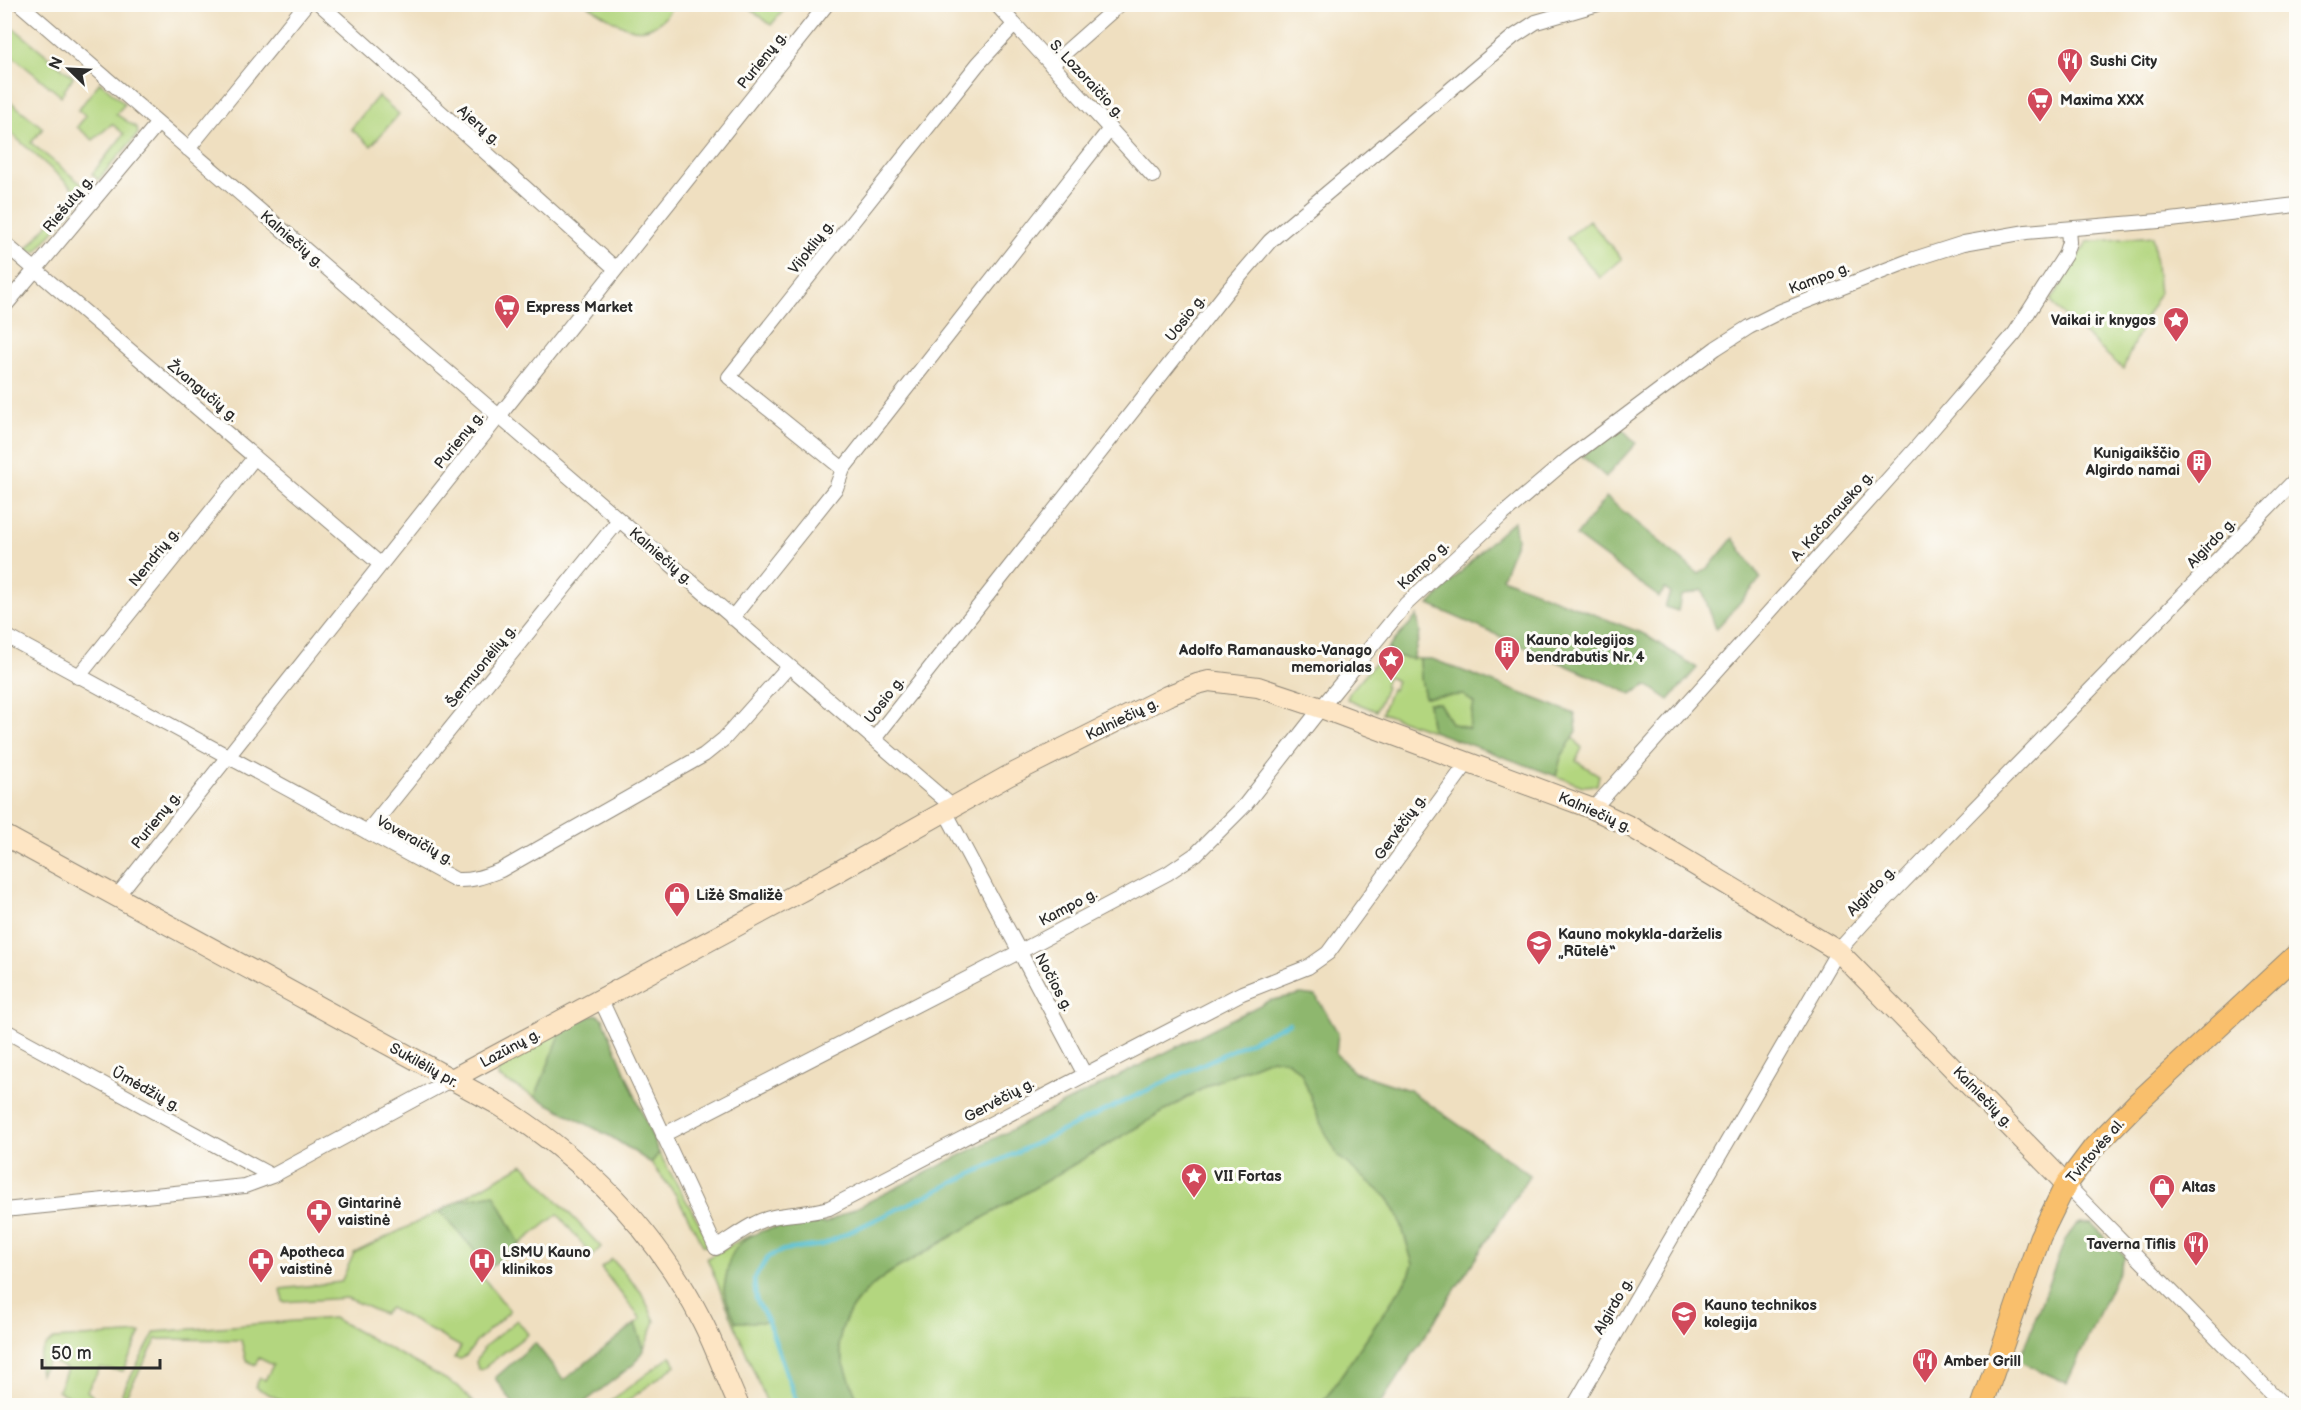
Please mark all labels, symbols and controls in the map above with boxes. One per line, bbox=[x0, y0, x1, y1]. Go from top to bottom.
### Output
street label: Purienų g. bbox=[733, 28, 791, 93]
street label: S. Lozoraičio g. bbox=[1045, 36, 1128, 123]
north arrow bbox=[39, 39, 99, 99]
restaurant icon: Sushi City bbox=[2055, 46, 2085, 84]
place label: Sushi City bbox=[2090, 52, 2157, 71]
text: N bbox=[46, 54, 68, 73]
supermarket icon: Maxima XXX bbox=[2025, 85, 2055, 123]
place label: Maxima XXX bbox=[2060, 91, 2144, 110]
street label: Ajerų g. bbox=[453, 101, 504, 150]
street label: Riešutų g. bbox=[39, 172, 98, 237]
street label: Kalniečių g. bbox=[256, 207, 327, 272]
street label: Vijoklių g. bbox=[784, 216, 838, 278]
street label: Kampo g. bbox=[1786, 258, 1852, 299]
street label: Uosio g. bbox=[1161, 291, 1210, 346]
supermarket icon: Express Market bbox=[492, 292, 522, 330]
place label: Express Market bbox=[526, 298, 633, 317]
place icon: Vaikai ir knygos bbox=[2161, 305, 2191, 343]
place label: Vaikai ir knygos bbox=[2051, 311, 2156, 330]
street label: Žvangučių g. bbox=[163, 356, 242, 426]
street label: Purienų g. bbox=[430, 408, 488, 473]
place label: Kunigaikščio Algirdo namai bbox=[2085, 444, 2180, 480]
building icon: Kunigaikščio Algirdo namai bbox=[2184, 447, 2214, 485]
street label: A. Kačanausko g. bbox=[1787, 467, 1878, 565]
street label: Algirdo g. bbox=[2183, 514, 2240, 572]
street label: Nendrių g. bbox=[125, 524, 184, 591]
street label: Kalniečių g. bbox=[625, 524, 696, 589]
street label: Kampo g. bbox=[1394, 537, 1453, 594]
street label: Šermuonėlių g. bbox=[442, 621, 521, 712]
place label: Kauno kolegijos bendrabutis Nr. 4 bbox=[1526, 631, 1645, 667]
building icon: Kauno kolegijos bendrabutis Nr. 4 bbox=[1492, 634, 1522, 672]
place label: Adolfo Ramanausko-Vanago memorialas bbox=[1178, 641, 1372, 677]
place icon: Adolfo Ramanausko-Vanago memorialas bbox=[1376, 644, 1406, 682]
street label: Uosio g. bbox=[860, 673, 909, 728]
street label: Kalniečių g. bbox=[1083, 694, 1162, 745]
street label: Purienų g. bbox=[127, 788, 185, 853]
street label: Kalniečių g. bbox=[1555, 788, 1634, 837]
street label: Gervėčių g. bbox=[1370, 791, 1431, 864]
street label: Voveraičių g. bbox=[373, 811, 457, 870]
street label: Algirdo g. bbox=[1843, 862, 1900, 920]
shop icon: Ližė Smaližė bbox=[662, 880, 692, 918]
street label: Kampo g. bbox=[1036, 884, 1101, 931]
place label: Ližė Smaližė bbox=[696, 886, 783, 905]
place label: Kauno mokykla-darželis „Rūtelė“ bbox=[1558, 925, 1722, 961]
school or university icon: Kauno mokykla-darželis „Rūtelė“ bbox=[1524, 928, 1554, 966]
street label: Nočios g. bbox=[1030, 950, 1077, 1015]
street label: Lazūnų g. bbox=[477, 1025, 544, 1072]
street label: Sukilėlių pr. bbox=[386, 1039, 461, 1092]
street label: Ūmėdžių g. bbox=[108, 1063, 183, 1116]
street label: Kalniečių g. bbox=[1949, 1063, 2017, 1132]
street label: Gervėčių g. bbox=[961, 1074, 1038, 1127]
street label: Tvirtovės al. bbox=[2062, 1115, 2129, 1187]
place icon: VII Fortas bbox=[1179, 1161, 1209, 1199]
place label: VII Fortas bbox=[1214, 1167, 1282, 1186]
shop icon: Altas bbox=[2147, 1172, 2177, 1210]
place label: Altas bbox=[2181, 1178, 2216, 1197]
place label: Gintarinė vaistinė bbox=[337, 1194, 401, 1230]
pharmacy icon: Gintarinė vaistinė bbox=[304, 1197, 334, 1235]
restaurant icon: Taverna Tiflis bbox=[2181, 1229, 2211, 1267]
place label: Taverna Tiflis bbox=[2087, 1235, 2176, 1254]
place label: Apotheca vaistinė bbox=[279, 1243, 345, 1279]
place label: LSMU Kauno klinikos bbox=[502, 1243, 591, 1279]
pharmacy icon: Apotheca vaistinė bbox=[246, 1246, 276, 1284]
hospital icon: LSMU Kauno klinikos bbox=[467, 1246, 497, 1284]
street label: Algirdo g. bbox=[1590, 1274, 1637, 1338]
place label: Kauno technikos kolegija bbox=[1704, 1296, 1817, 1332]
school or university icon: Kauno technikos kolegija bbox=[1669, 1299, 1699, 1337]
scale bar bbox=[42, 1332, 160, 1370]
text: 50 m bbox=[51, 1343, 92, 1364]
restaurant icon: Amber Grill bbox=[1910, 1346, 1940, 1384]
place label: Amber Grill bbox=[1943, 1352, 2021, 1371]

